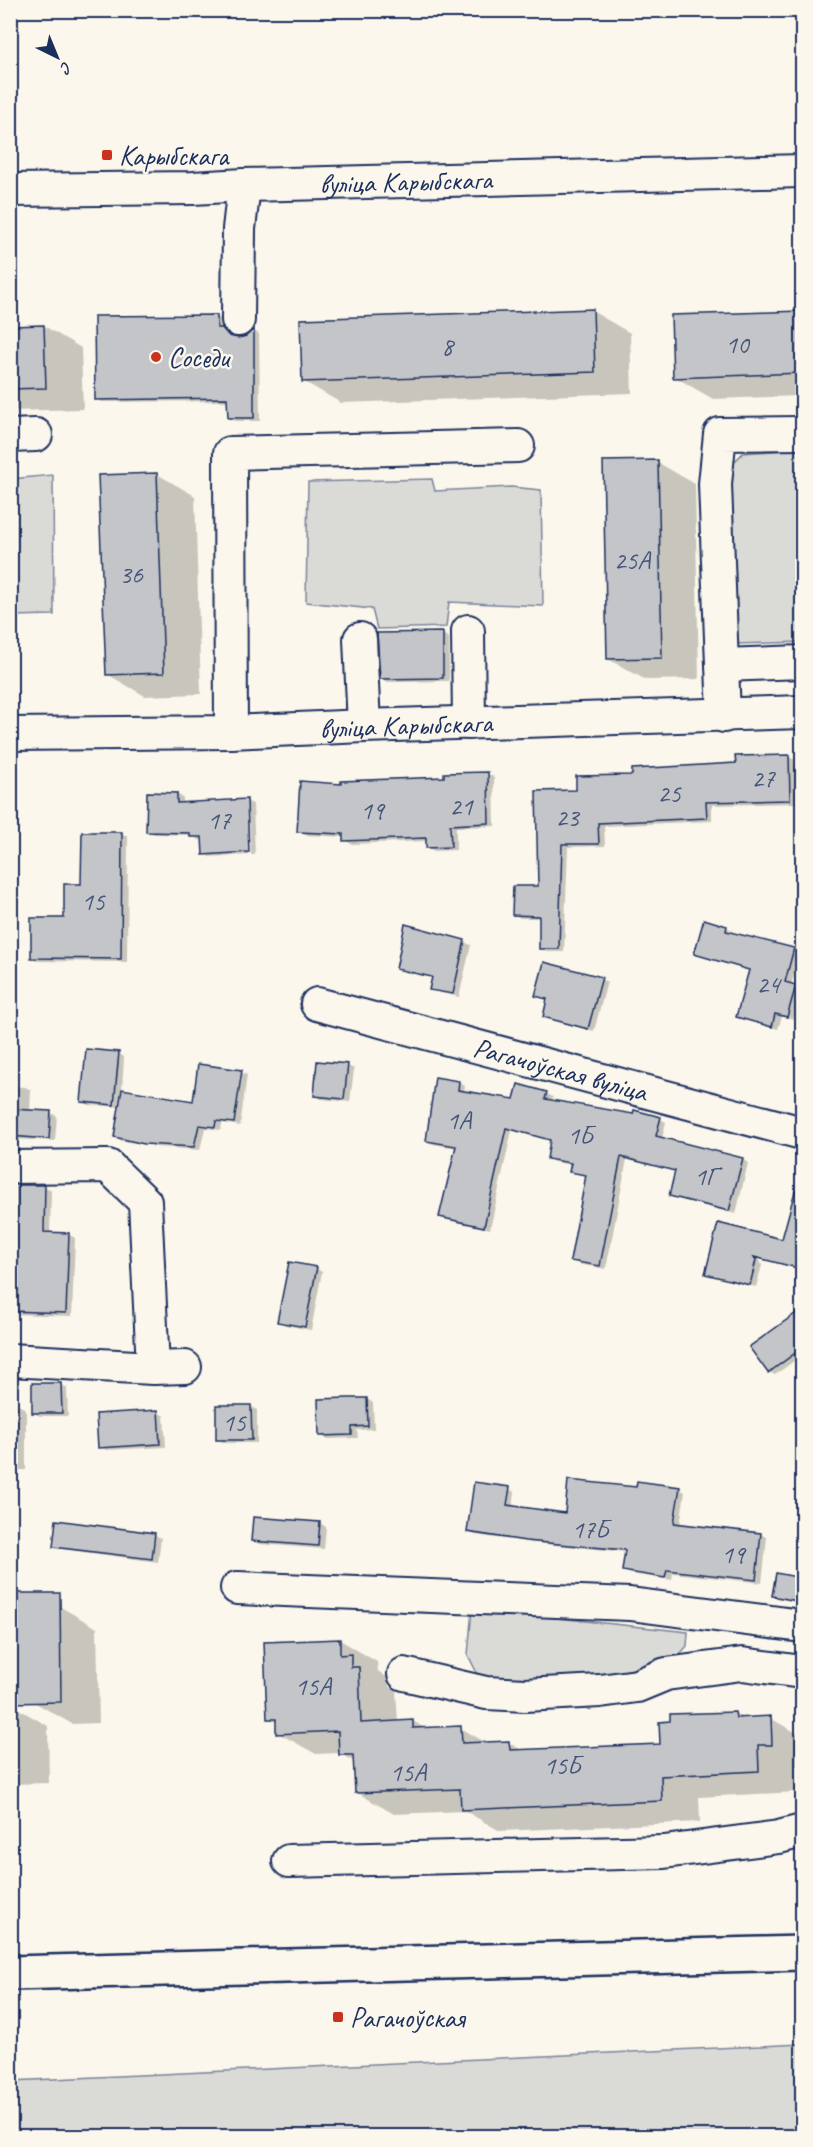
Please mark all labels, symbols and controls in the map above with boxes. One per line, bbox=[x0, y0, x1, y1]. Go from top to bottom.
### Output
north arrow bbox=[27, 27, 87, 87]
text: С bbox=[55, 57, 76, 79]
place label: Карыбскага bbox=[119, 138, 230, 173]
marker: Карыбскага bbox=[100, 148, 114, 162]
street label: вуліца Карыбскага bbox=[319, 161, 494, 201]
house number: 10 bbox=[725, 328, 751, 361]
house number: 8 bbox=[441, 330, 455, 363]
place label: Соседи bbox=[168, 340, 232, 375]
marker: Соседи bbox=[149, 350, 163, 364]
house number: 25А bbox=[614, 544, 652, 577]
house number: 36 bbox=[119, 558, 144, 591]
street label: вуліца Карыбскага bbox=[319, 704, 494, 745]
house number: 27 bbox=[751, 762, 776, 795]
house number: 25 bbox=[657, 777, 682, 810]
house number: 21 bbox=[449, 790, 474, 823]
house number: 19 bbox=[360, 794, 386, 827]
house number: 23 bbox=[555, 801, 581, 834]
house number: 17 bbox=[207, 804, 232, 837]
house number: 15 bbox=[81, 885, 106, 918]
house number: 24 bbox=[756, 968, 782, 1001]
street label: Рагачоўская вуліца bbox=[470, 1029, 653, 1109]
house number: 1А bbox=[447, 1104, 473, 1137]
house number: 1Б bbox=[568, 1119, 596, 1152]
house number: 1Г bbox=[694, 1160, 723, 1193]
house number: 15 bbox=[222, 1406, 247, 1439]
house number: 17Б bbox=[572, 1513, 612, 1546]
house number: 19 bbox=[721, 1538, 747, 1571]
house number: 15А bbox=[295, 1670, 333, 1703]
house number: 15Б bbox=[544, 1749, 584, 1782]
house number: 15А bbox=[390, 1756, 428, 1789]
place label: Рагачоўская bbox=[350, 2000, 467, 2035]
marker: Рагачоўская bbox=[331, 2010, 345, 2024]

